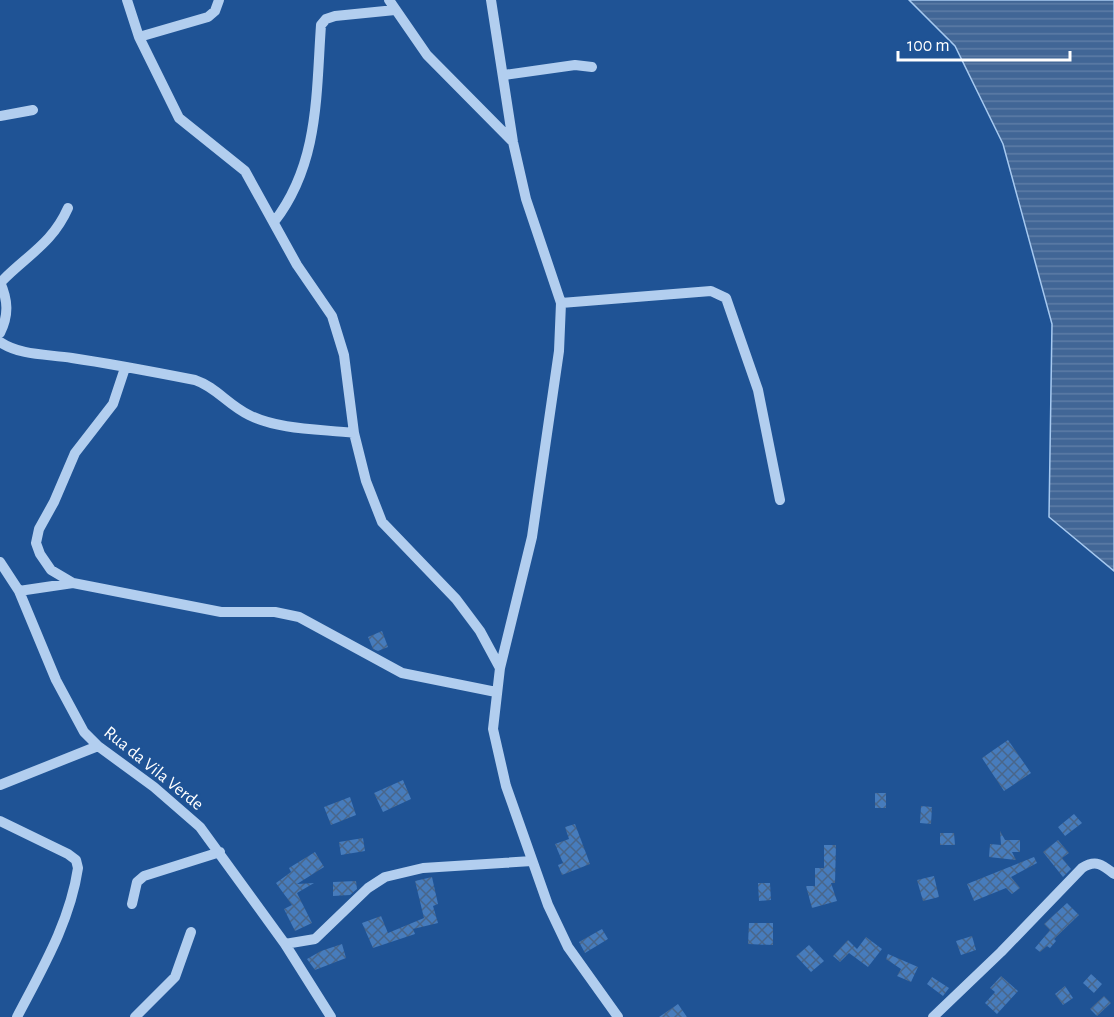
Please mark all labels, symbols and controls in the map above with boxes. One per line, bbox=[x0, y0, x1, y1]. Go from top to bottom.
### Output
scale bar bbox=[898, 24, 1070, 62]
text: 100 m bbox=[907, 37, 950, 55]
street label: Rua da Vila Verde bbox=[100, 723, 206, 814]

